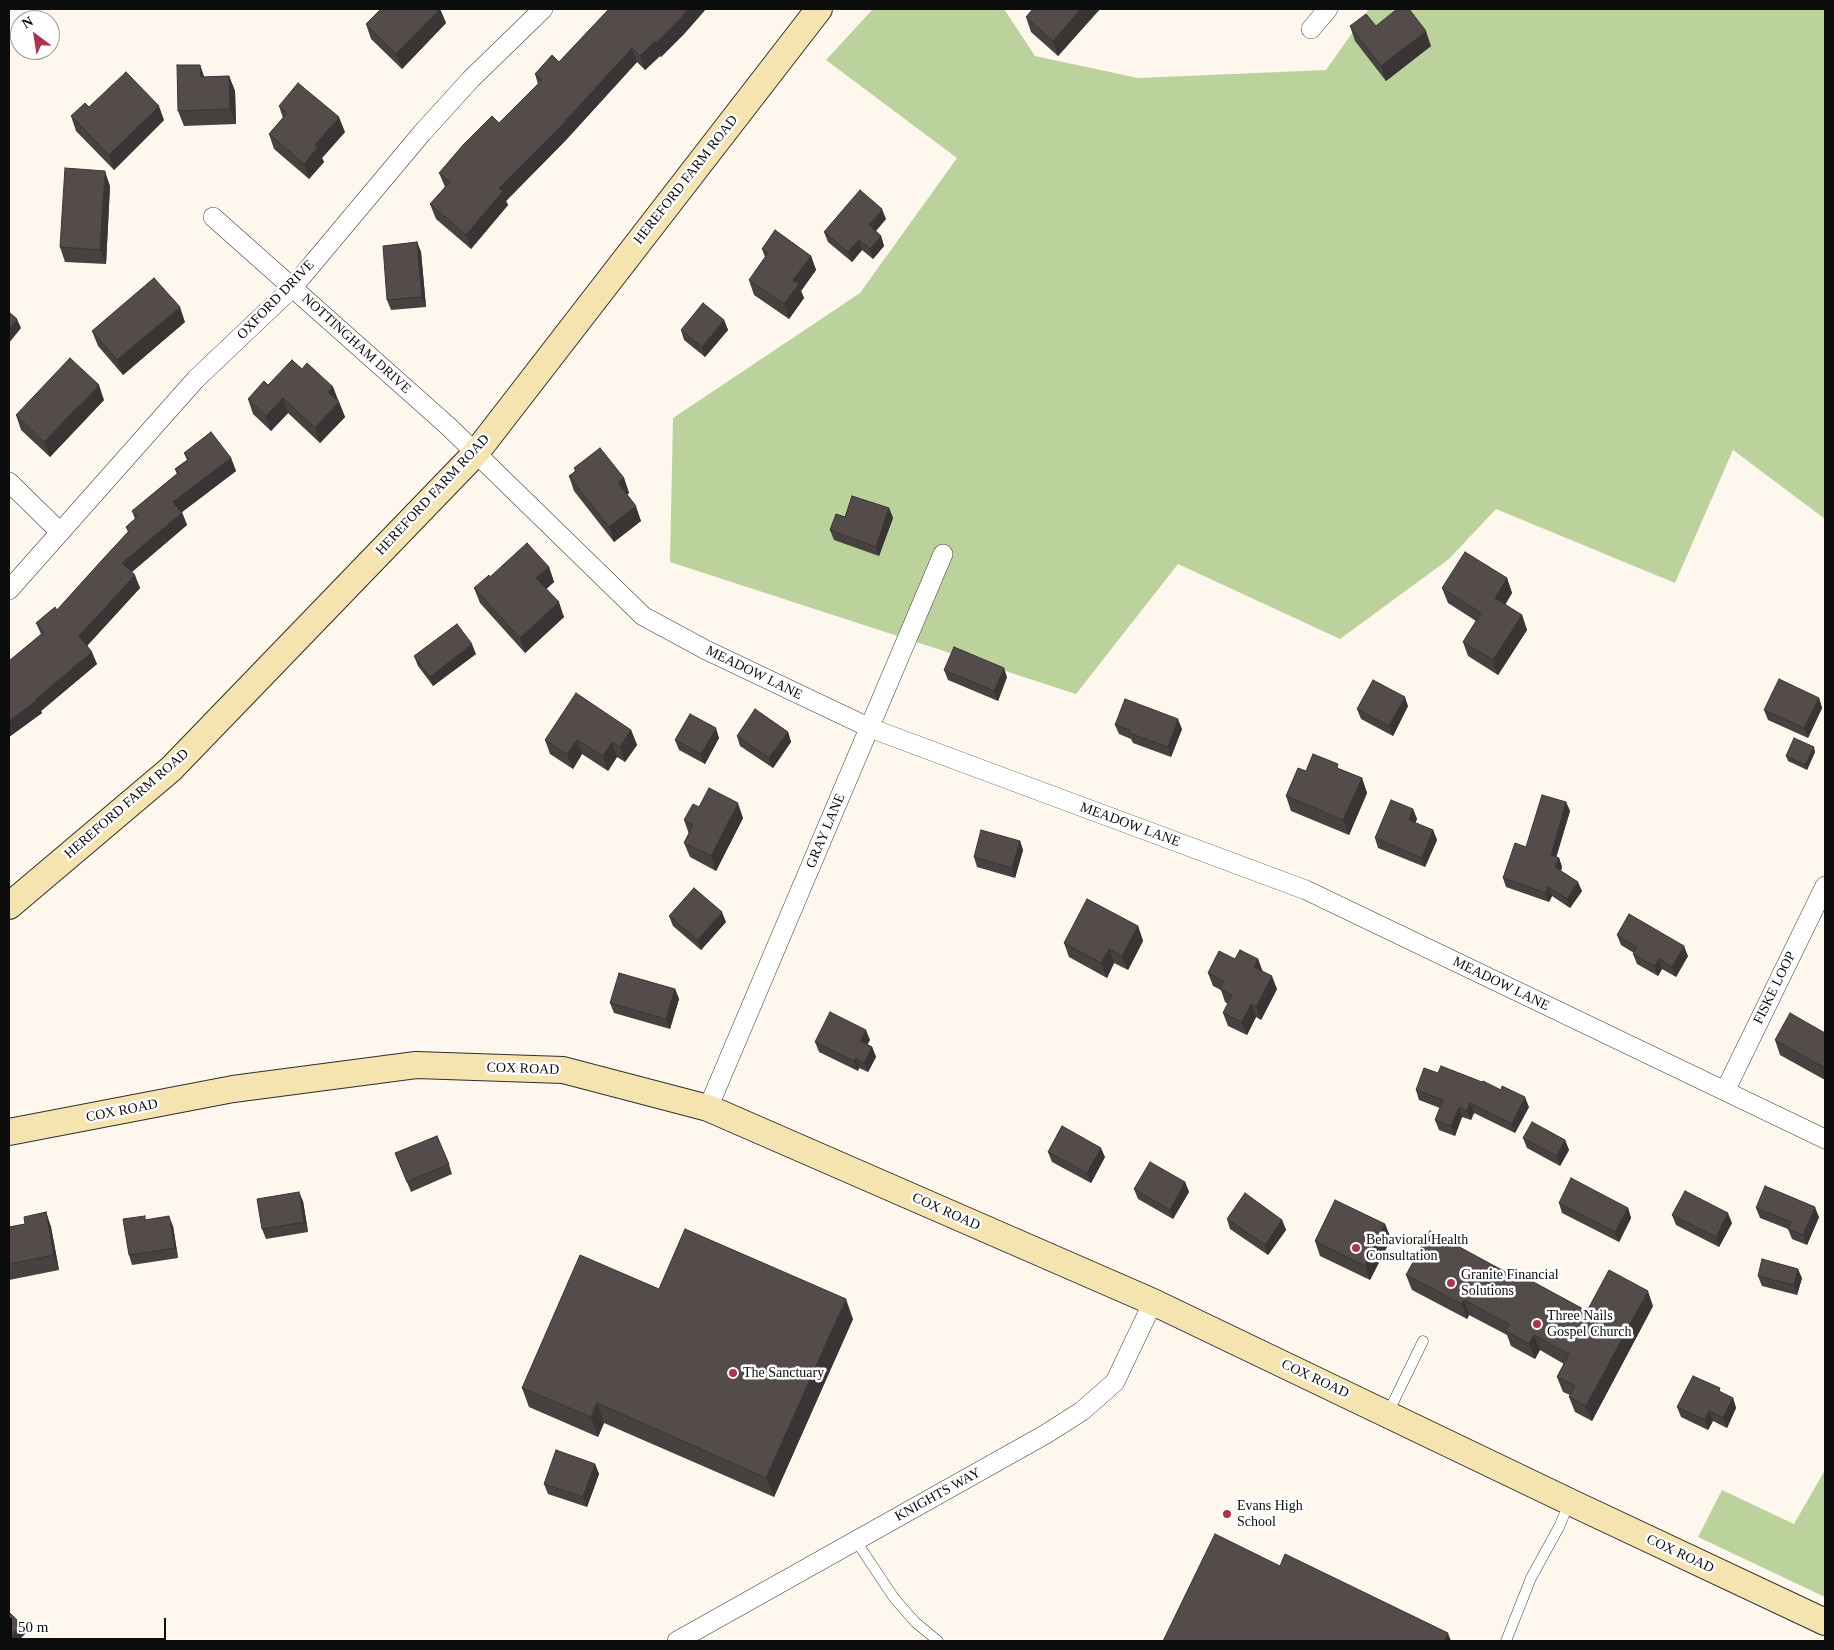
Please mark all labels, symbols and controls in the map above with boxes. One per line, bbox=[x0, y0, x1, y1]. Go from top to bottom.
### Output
north arrow bbox=[10, 10, 60, 60]
text: N bbox=[19, 14, 36, 32]
street label: HEREFORD FARM ROAD bbox=[630, 112, 742, 248]
street label: OXFORD DRIVE bbox=[234, 257, 318, 343]
street label: NOTTINGHAM DRIVE bbox=[298, 291, 414, 397]
street label: HEREFORD FARM ROAD bbox=[373, 431, 493, 559]
street label: MEADOW LANE bbox=[703, 642, 805, 704]
street label: HEREFORD FARM ROAD bbox=[61, 745, 193, 863]
street label: GRAY LANE bbox=[803, 791, 849, 871]
street label: MEADOW LANE bbox=[1078, 799, 1182, 851]
street label: FISKE LOOP bbox=[1750, 949, 1800, 1027]
street label: MEADOW LANE bbox=[1450, 953, 1552, 1015]
street label: COX ROAD bbox=[486, 1059, 560, 1079]
street label: COX ROAD bbox=[85, 1096, 159, 1126]
street label: COX ROAD bbox=[909, 1190, 983, 1234]
place label: Behavioral Health Consultation bbox=[1366, 1232, 1468, 1264]
marker: Behavioral Health Consultation bbox=[1350, 1242, 1362, 1254]
place label: Granite Financial Solutions bbox=[1461, 1267, 1559, 1300]
marker: Granite Financial Solutions bbox=[1445, 1277, 1457, 1289]
place label: Three Nails Gospel Church bbox=[1547, 1308, 1631, 1340]
marker: Three Nails Gospel Church bbox=[1531, 1318, 1543, 1330]
street label: COX ROAD bbox=[1278, 1356, 1352, 1402]
place label: The Sanctuary bbox=[743, 1365, 824, 1381]
marker: The Sanctuary bbox=[727, 1367, 739, 1379]
street label: KNIGHTS WAY bbox=[892, 1464, 984, 1526]
place label: Evans High School bbox=[1237, 1498, 1303, 1530]
marker: Evans High School bbox=[1221, 1508, 1233, 1520]
street label: COX ROAD bbox=[1643, 1531, 1717, 1577]
scale bar bbox=[12, 1608, 169, 1640]
text: 50 m bbox=[18, 1619, 48, 1635]

